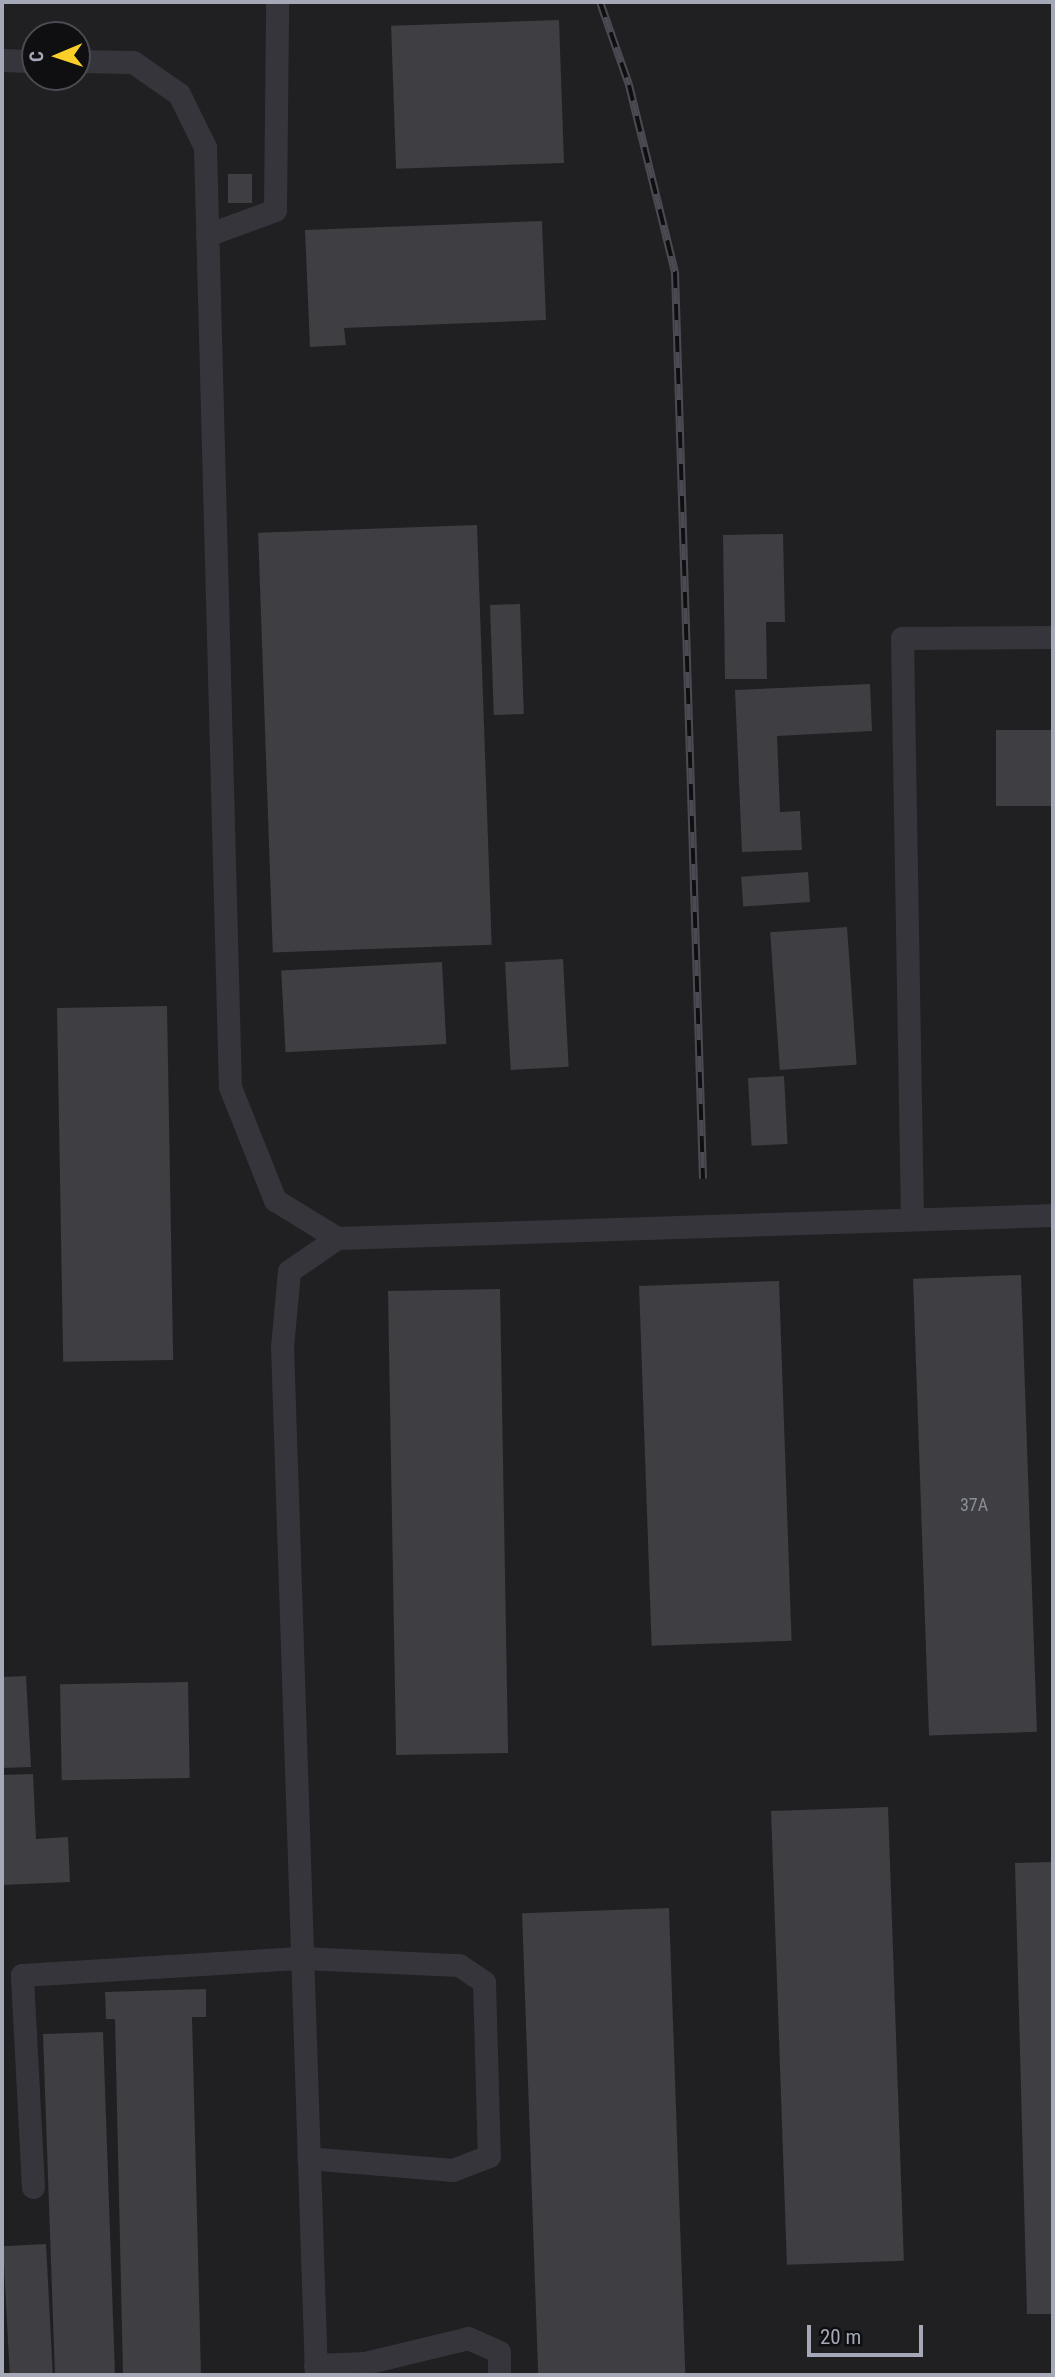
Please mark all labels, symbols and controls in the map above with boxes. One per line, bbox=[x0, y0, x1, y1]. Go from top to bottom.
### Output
north arrow bbox=[21, 21, 91, 91]
text: С bbox=[25, 51, 48, 63]
house number: 37А bbox=[960, 1494, 988, 1516]
scale bar bbox=[810, 2310, 926, 2354]
text: 20 m bbox=[820, 2325, 861, 2349]

